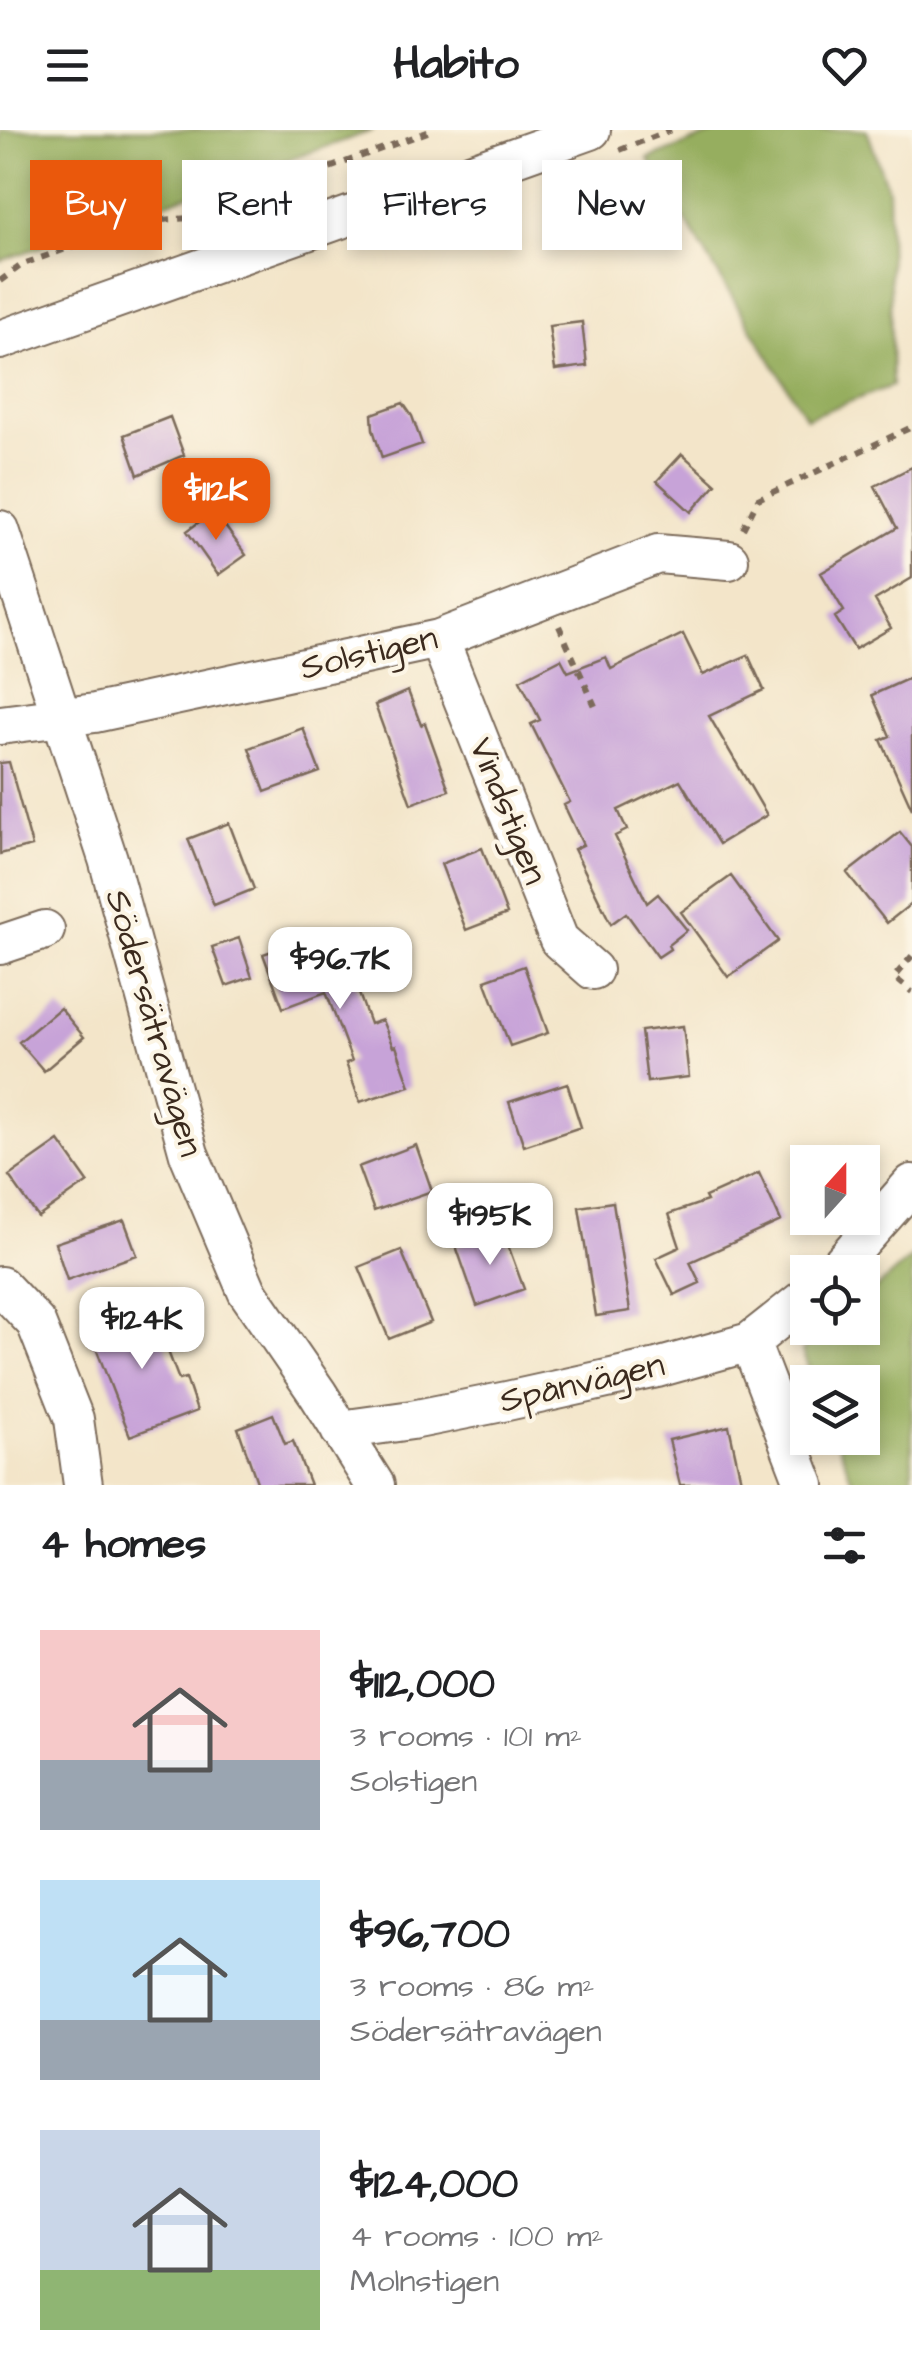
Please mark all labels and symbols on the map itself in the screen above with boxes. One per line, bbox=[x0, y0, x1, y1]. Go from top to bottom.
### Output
pin: $112K bbox=[146, 458, 286, 543]
street label: Solstigen bbox=[296, 613, 443, 694]
street label: Vindstigen bbox=[455, 730, 560, 892]
street label: Södersätravägen bbox=[91, 884, 216, 1163]
pin: $96.7K bbox=[259, 927, 421, 1012]
north arrow bbox=[790, 1145, 880, 1235]
pin: $195K bbox=[420, 1183, 560, 1268]
pin: $124K bbox=[72, 1287, 212, 1372]
street label: Spånvägen bbox=[495, 1340, 670, 1428]

